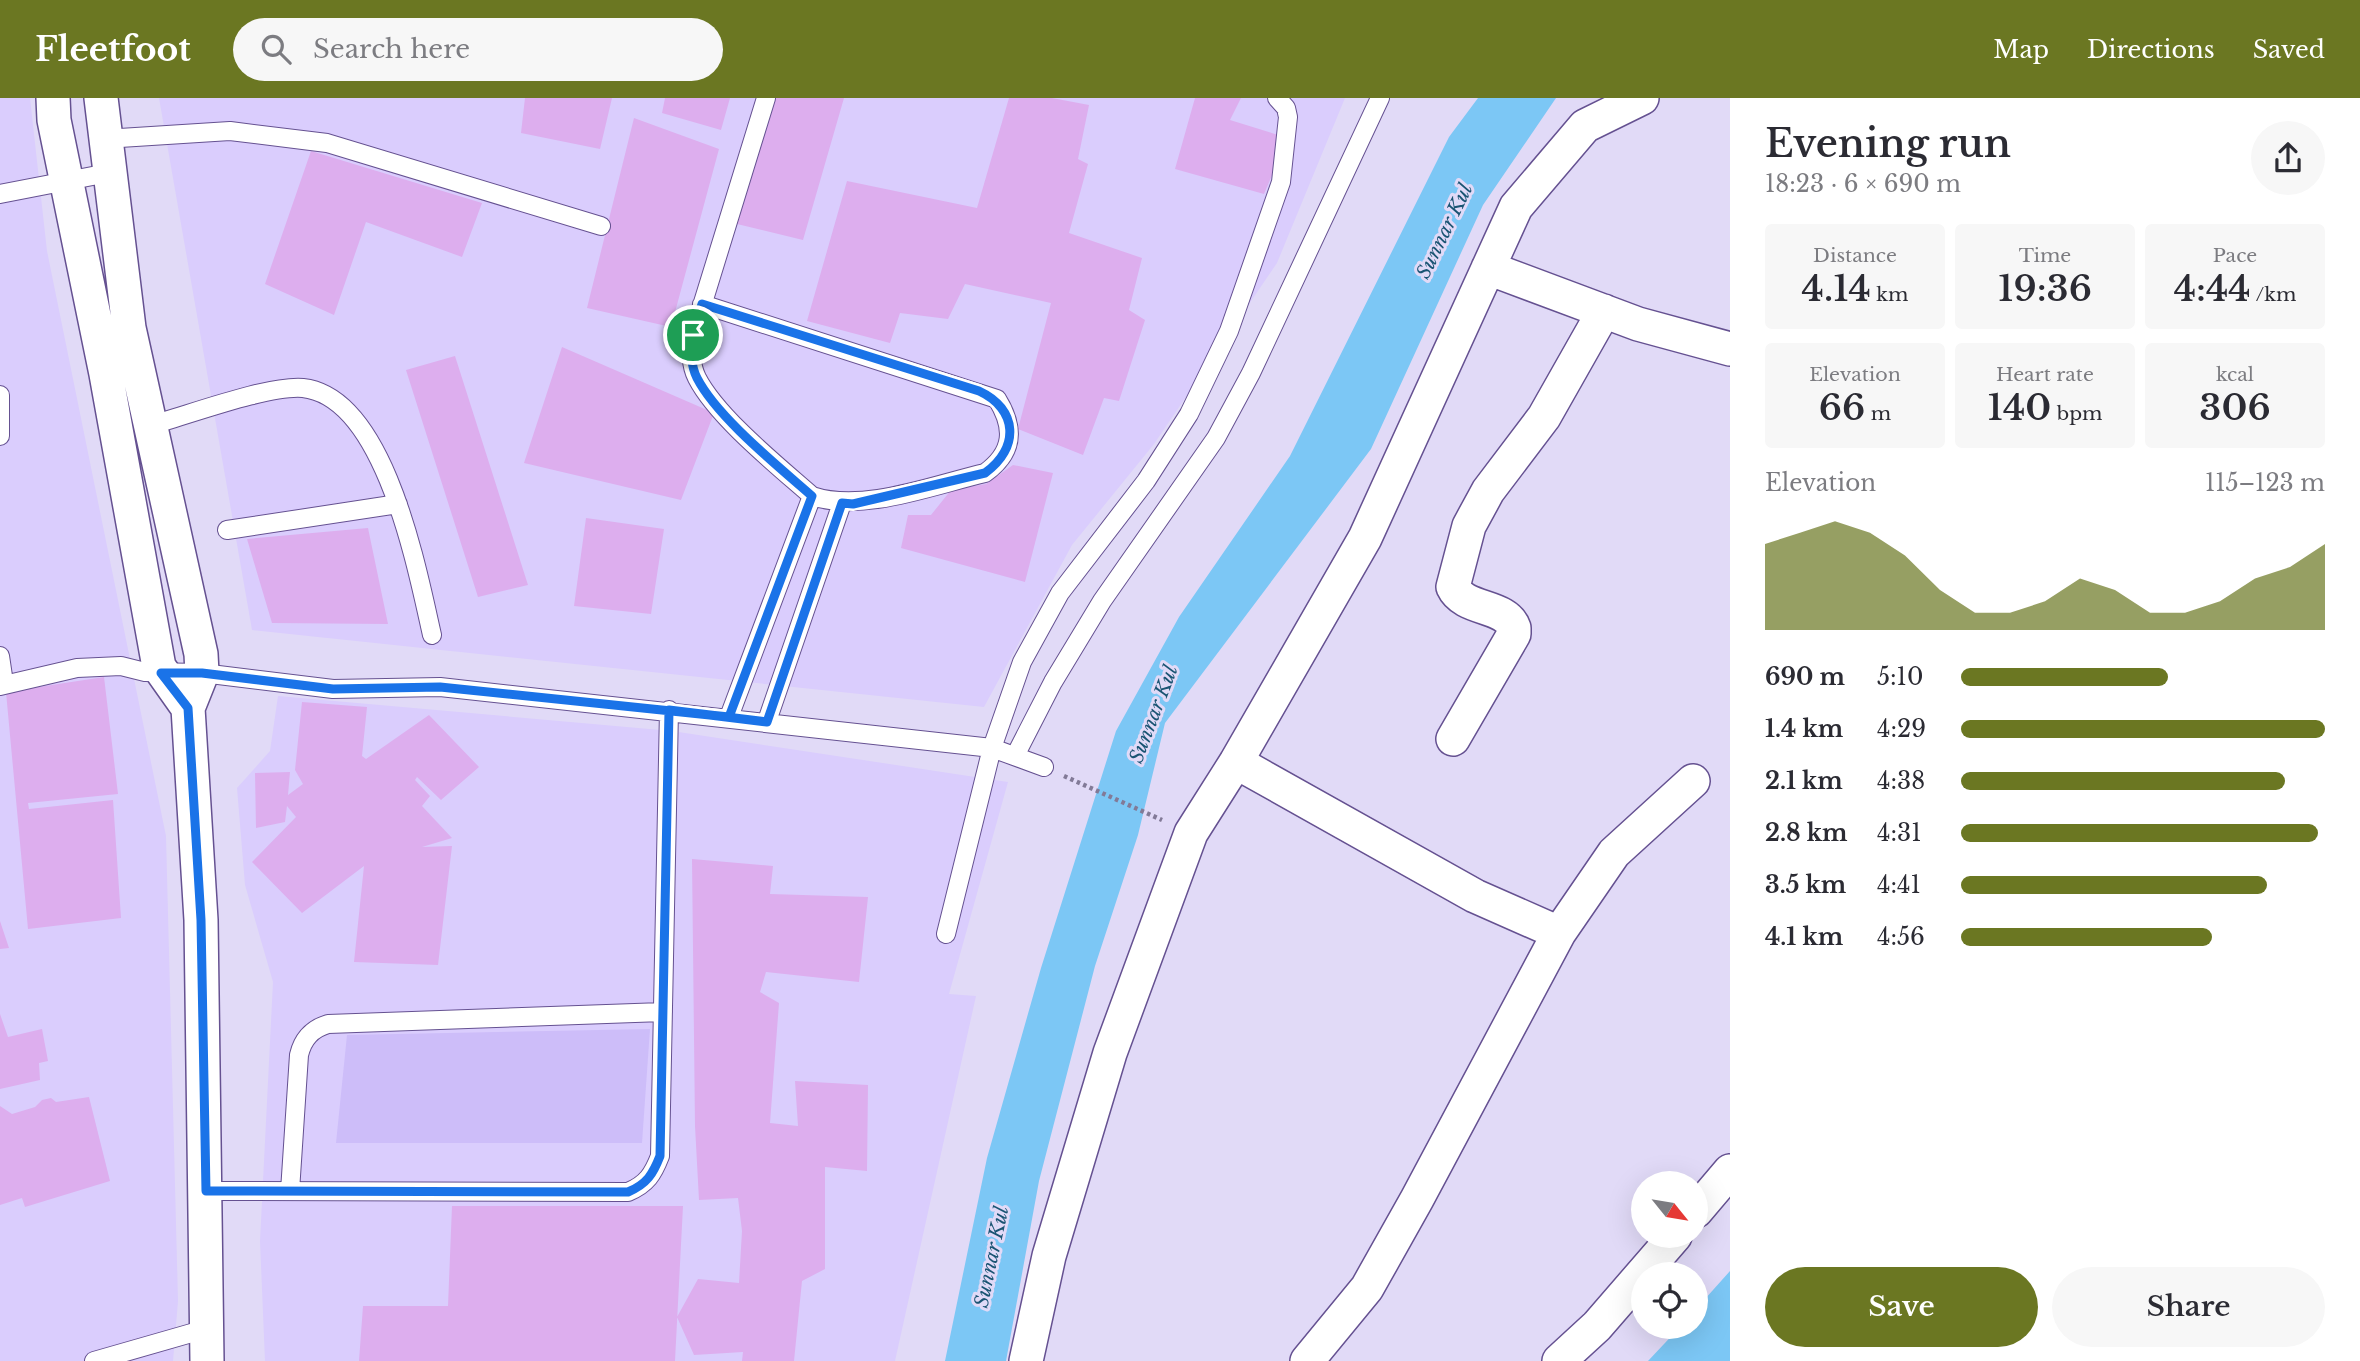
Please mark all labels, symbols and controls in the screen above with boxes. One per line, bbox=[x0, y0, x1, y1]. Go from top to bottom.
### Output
search box bbox=[233, 18, 723, 81]
text: Fleetfoot bbox=[35, 29, 191, 70]
icon: search bbox=[257, 30, 295, 68]
text: Search here bbox=[313, 33, 470, 65]
text: Map bbox=[1993, 35, 2049, 64]
text: Directions bbox=[2087, 35, 2215, 64]
text: Saved bbox=[2253, 35, 2325, 64]
text: Evening run bbox=[1765, 120, 2011, 167]
button: share bbox=[2251, 121, 2325, 195]
text: 18:23 · 6 × 690 m bbox=[1765, 170, 1961, 198]
water label: Sunnar Kul bbox=[1412, 180, 1477, 282]
text: Distance bbox=[1813, 244, 1897, 267]
text: Time bbox=[2019, 244, 2071, 267]
text: Pace bbox=[2213, 244, 2257, 267]
text: 4.14 bbox=[1802, 267, 1871, 310]
text: 19:36 bbox=[1998, 267, 2092, 310]
text: 4:44 bbox=[2174, 267, 2251, 310]
text: km bbox=[1871, 283, 1908, 306]
text: /km bbox=[2251, 283, 2296, 306]
pin bbox=[663, 305, 723, 365]
icon: arrive bbox=[674, 316, 712, 354]
text: Elevation bbox=[1809, 363, 1901, 386]
text: Heart rate bbox=[1996, 363, 2094, 386]
text: kcal bbox=[2216, 363, 2254, 386]
text: 66 bbox=[1819, 386, 1865, 429]
text: 140 bbox=[1988, 386, 2051, 429]
text: 306 bbox=[2199, 386, 2271, 429]
text: m bbox=[1865, 402, 1891, 425]
text: bpm bbox=[2051, 402, 2102, 425]
text: Elevation bbox=[1765, 469, 1876, 497]
text: 115–123 m bbox=[2205, 469, 2325, 497]
water label: Sunnar Kul bbox=[1124, 662, 1183, 766]
text: 690 m bbox=[1765, 663, 1845, 691]
text: 5:10 bbox=[1877, 663, 1923, 691]
text: 1.4 km bbox=[1765, 715, 1843, 743]
text: 4:29 bbox=[1877, 715, 1926, 743]
text: 2.1 km bbox=[1765, 767, 1843, 795]
text: 4:38 bbox=[1877, 767, 1925, 795]
text: 2.8 km bbox=[1765, 819, 1847, 847]
text: 4:31 bbox=[1877, 819, 1921, 847]
text: 3.5 km bbox=[1765, 871, 1846, 899]
text: 4:41 bbox=[1877, 871, 1921, 899]
text: 4.1 km bbox=[1765, 923, 1843, 951]
text: 4:56 bbox=[1877, 923, 1925, 951]
north arrow bbox=[1631, 1171, 1708, 1248]
map controls bbox=[1631, 1171, 1708, 1339]
water label: Sunnar Kul bbox=[970, 1204, 1013, 1310]
button: locate bbox=[1631, 1262, 1708, 1339]
button: Save bbox=[1765, 1267, 2038, 1347]
button: Share bbox=[2052, 1267, 2325, 1347]

